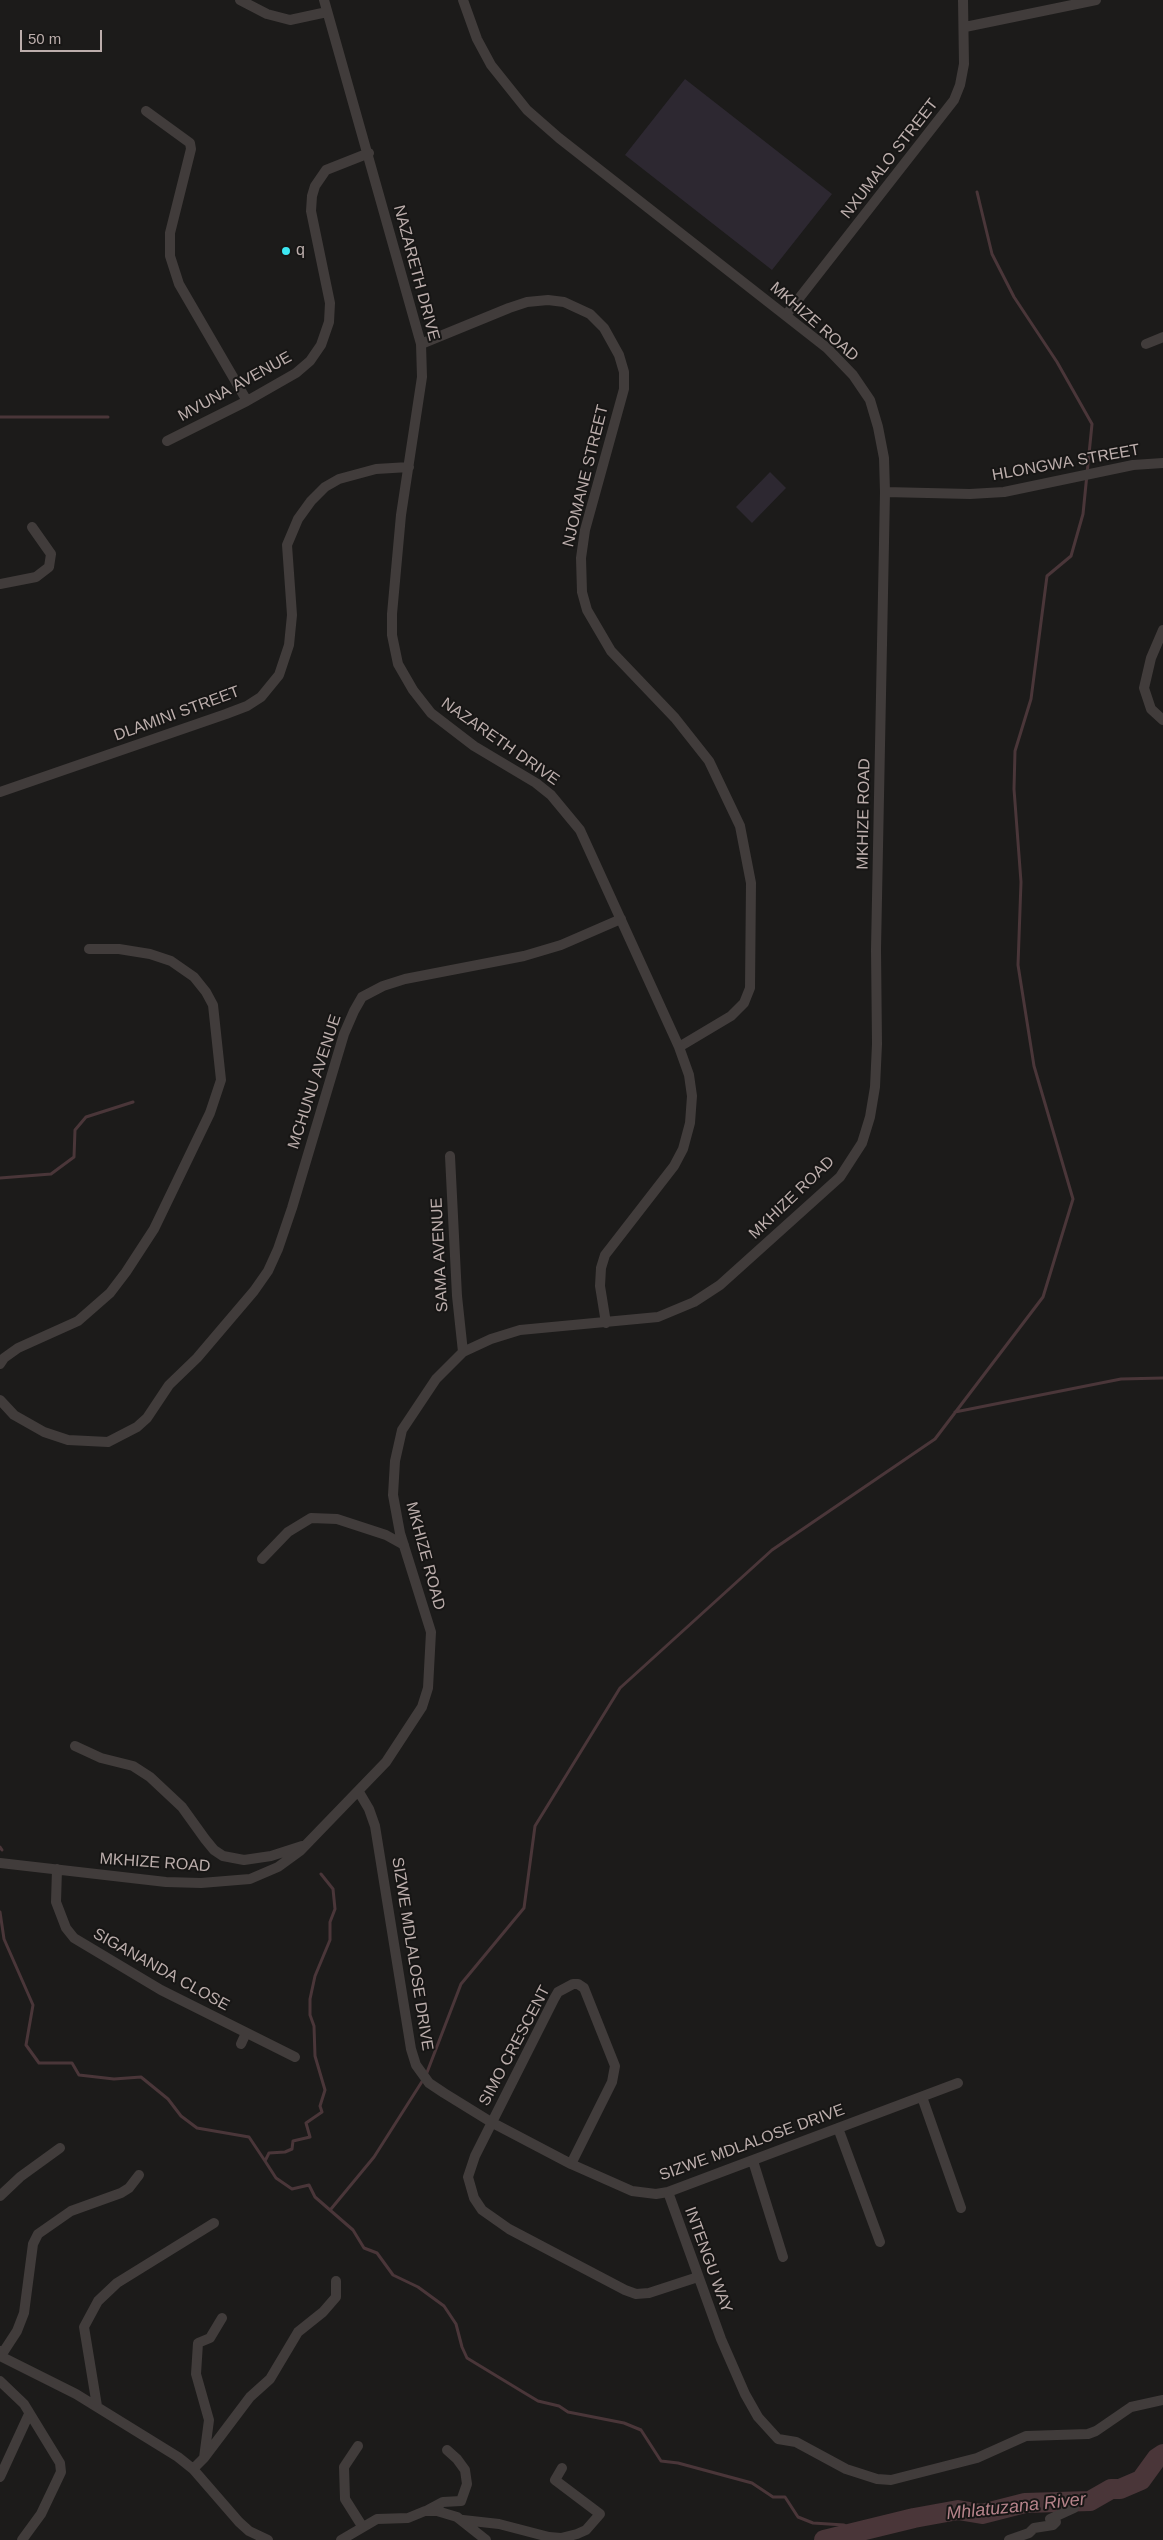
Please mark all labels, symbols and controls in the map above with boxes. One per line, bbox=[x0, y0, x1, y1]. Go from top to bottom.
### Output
scale bar bbox=[22, 20, 105, 52]
text: 50 m bbox=[28, 30, 61, 47]
street label: NXUMALO STREET bbox=[837, 95, 943, 223]
street label: NAZARETH DRIVE bbox=[389, 203, 443, 343]
place label: q bbox=[296, 241, 305, 261]
marker: q bbox=[280, 245, 292, 257]
street label: MKHIZE ROAD bbox=[766, 278, 862, 366]
street label: MVUNA AVENUE bbox=[175, 348, 295, 426]
street label: NJOMANE STREET bbox=[559, 403, 613, 549]
street label: HLONGWA STREET bbox=[991, 441, 1141, 485]
street label: DLAMINI STREET bbox=[111, 682, 243, 746]
street label: NAZARETH DRIVE bbox=[437, 694, 563, 790]
street label: MKHIZE ROAD bbox=[853, 758, 875, 870]
street label: MCHUNU AVENUE bbox=[284, 1012, 346, 1152]
street label: MKHIZE ROAD bbox=[745, 1153, 839, 1243]
street label: SAMA AVENUE bbox=[427, 1197, 453, 1313]
street label: MKHIZE ROAD bbox=[401, 1500, 449, 1612]
street label: MKHIZE ROAD bbox=[99, 1850, 211, 1876]
street label: SIZWE MDLALOSE DRIVE bbox=[387, 1856, 437, 2052]
street label: SIGANANDA CLOSE bbox=[89, 1925, 233, 2015]
street label: SIMO CRESCENT bbox=[475, 1983, 555, 2109]
street label: SIZWE MDLALOSE DRIVE bbox=[657, 2101, 847, 2185]
street label: INTENGU WAY bbox=[680, 2205, 736, 2315]
water label: Mhlatuzana River bbox=[945, 2489, 1087, 2525]

